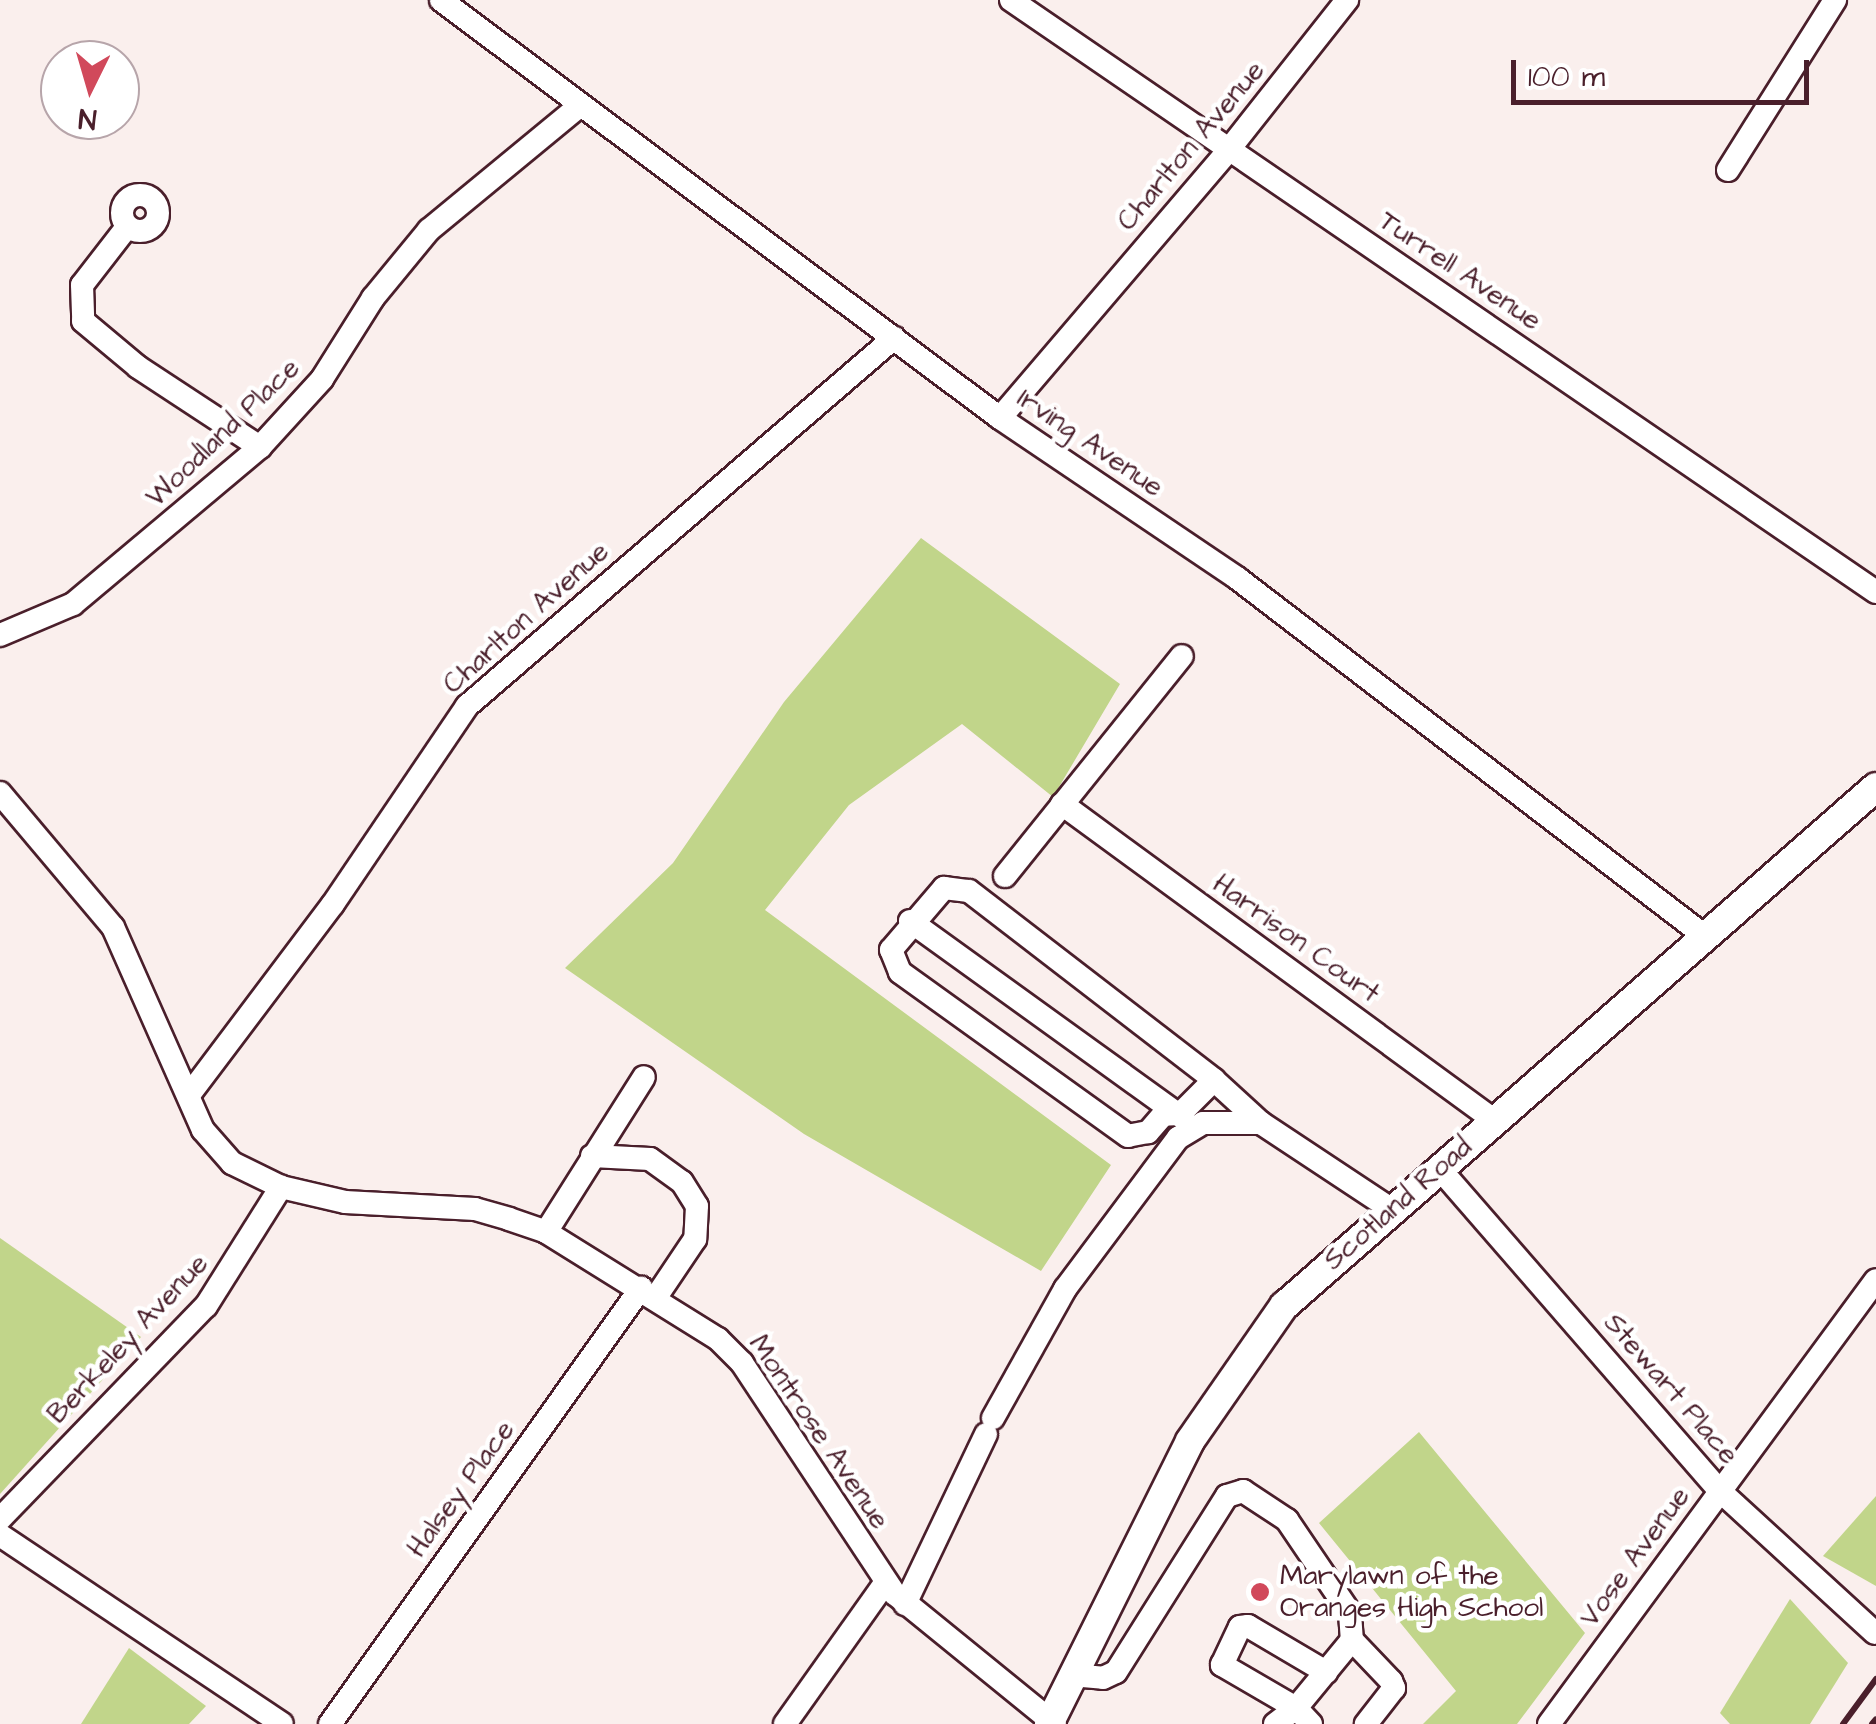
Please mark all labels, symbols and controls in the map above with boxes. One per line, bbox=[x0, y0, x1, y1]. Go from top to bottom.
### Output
north arrow bbox=[40, 40, 140, 140]
scale bar bbox=[1516, 40, 1814, 102]
street label: Charlton Avenue bbox=[1110, 54, 1272, 238]
text: 100 m bbox=[1528, 56, 1605, 98]
text: N bbox=[77, 98, 98, 139]
street label: Turrell Avenue bbox=[1372, 204, 1548, 338]
street label: Woodland Place bbox=[139, 352, 307, 514]
street label: Irving Avenue bbox=[1011, 382, 1169, 504]
street label: Charlton Avenue bbox=[436, 535, 616, 701]
street label: Harrison Court bbox=[1206, 867, 1386, 1011]
street label: Scotland Road bbox=[1317, 1131, 1479, 1277]
street label: Berkeley Avenue bbox=[41, 1247, 215, 1431]
street label: Stewart Place bbox=[1596, 1307, 1746, 1471]
street label: Montrose Avenue bbox=[742, 1329, 896, 1535]
street label: Halsey Place bbox=[400, 1414, 522, 1564]
street label: Vose Avenue bbox=[1573, 1481, 1697, 1633]
place label: Marylawn of the Oranges High School bbox=[1280, 1559, 1543, 1625]
marker: Marylawn of the Oranges High School bbox=[1249, 1581, 1271, 1603]

